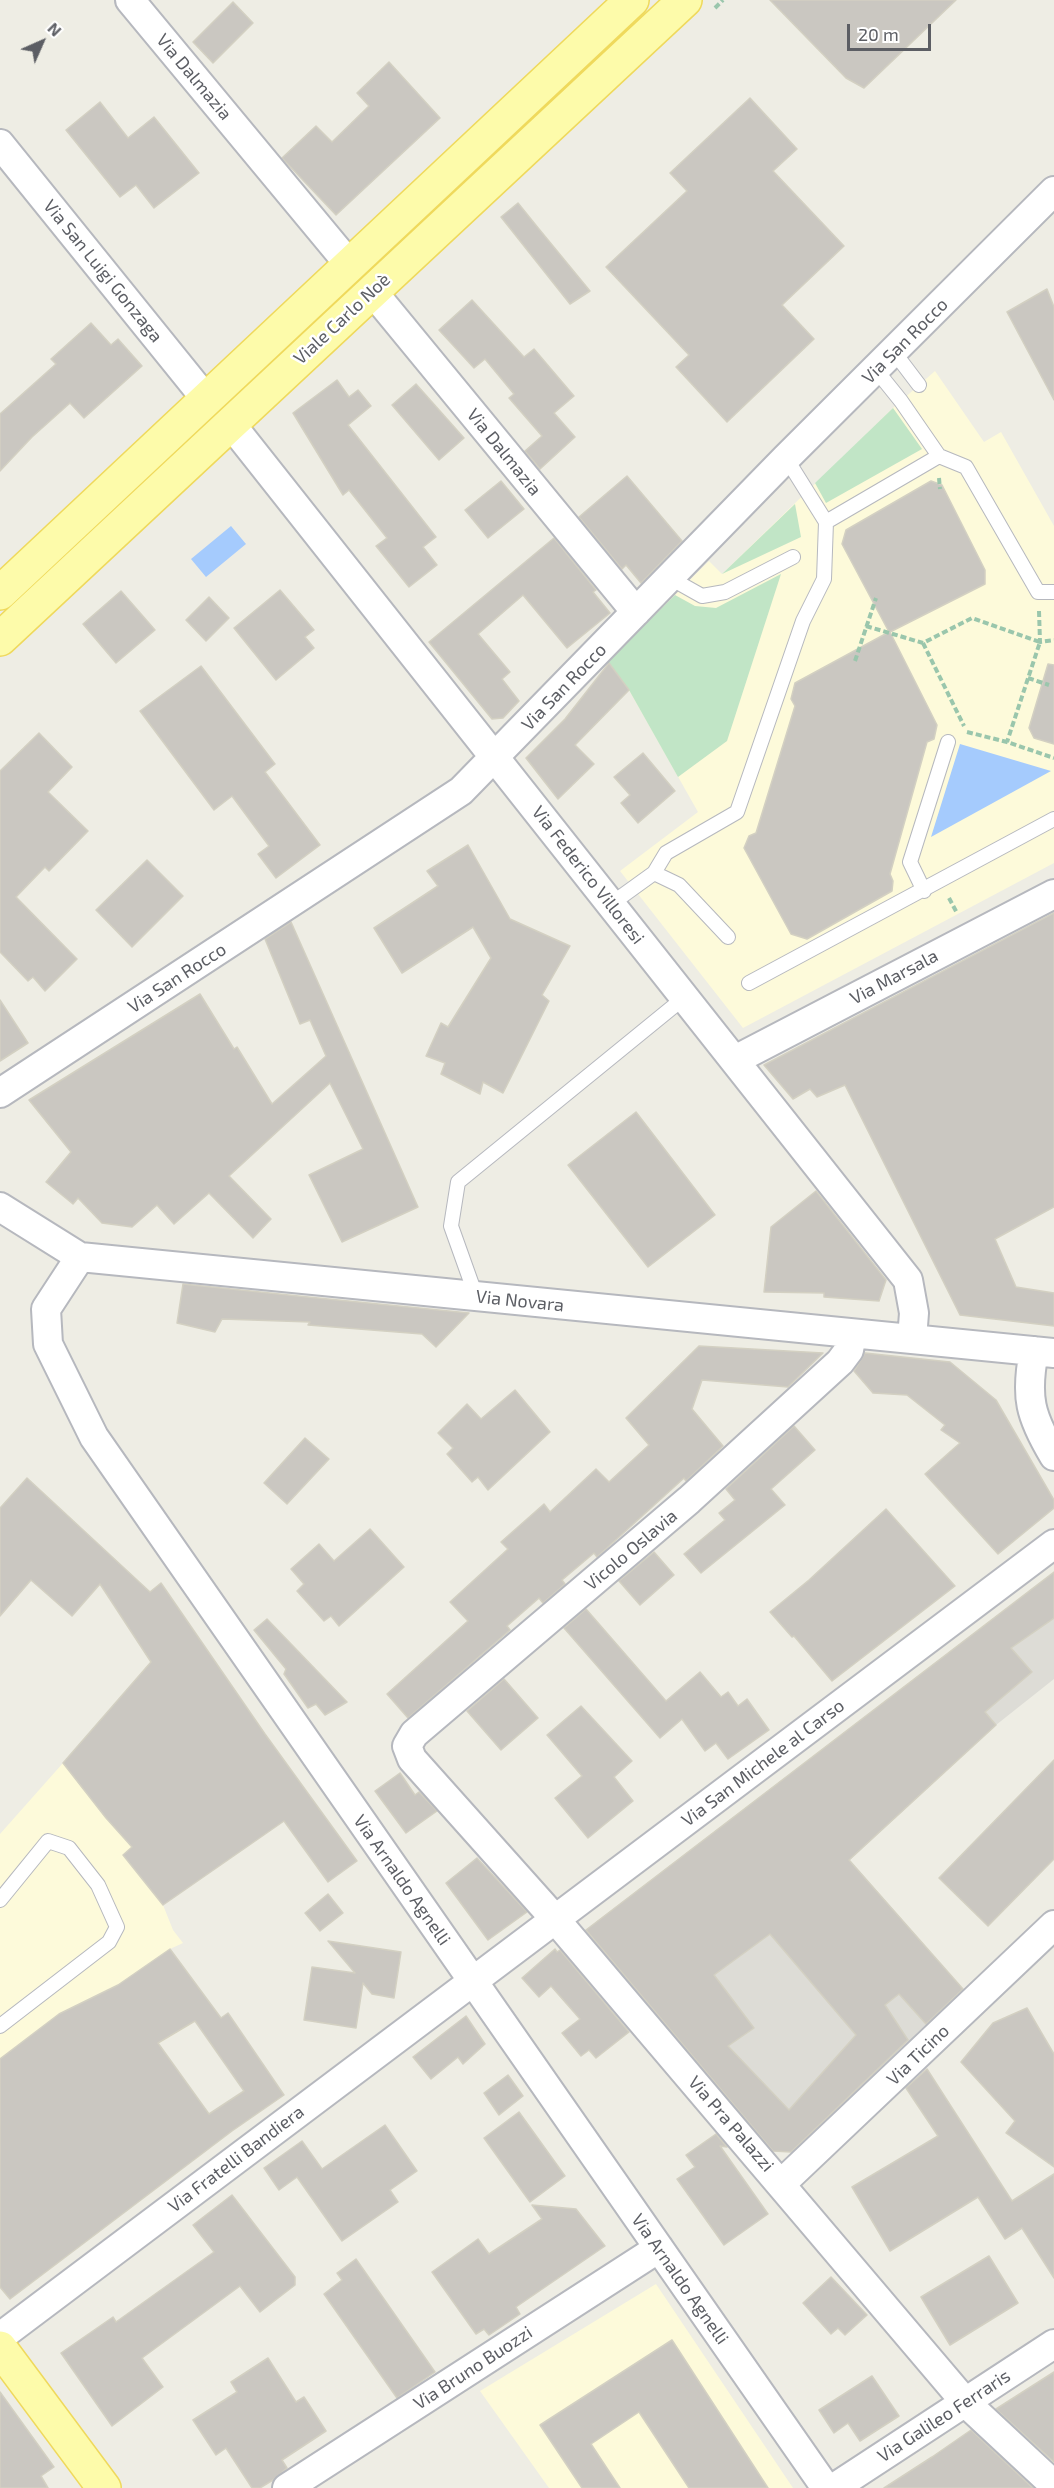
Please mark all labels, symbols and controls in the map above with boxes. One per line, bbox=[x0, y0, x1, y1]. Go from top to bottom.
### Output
north arrow bbox=[12, 12, 72, 72]
scale bar bbox=[850, 12, 934, 50]
text: N bbox=[44, 18, 66, 40]
text: 20 m bbox=[858, 23, 899, 45]
street label: Via Dalmazia bbox=[152, 30, 236, 124]
street label: Via San Luigi Gonzaga bbox=[39, 195, 167, 347]
street label: Viale Carlo Noè bbox=[289, 269, 395, 369]
street label: Via San Rocco bbox=[858, 294, 952, 388]
street label: Via Dalmazia bbox=[462, 404, 546, 500]
street label: Via San Rocco bbox=[517, 639, 611, 735]
street label: Via Federico Villoresi bbox=[527, 802, 649, 948]
street label: Via San Rocco bbox=[124, 938, 230, 1018]
street label: Via Marsala bbox=[846, 945, 942, 1009]
street label: Via Novara bbox=[475, 1286, 565, 1316]
street label: Vicolo Oslavia bbox=[580, 1505, 682, 1595]
street label: Via San Michele al Carso bbox=[677, 1695, 849, 1831]
street label: Via Arnaldo Agnelli bbox=[349, 1811, 455, 1949]
street label: Via Ticino bbox=[882, 2020, 954, 2090]
street label: Via Pra Palazzi bbox=[684, 2072, 778, 2176]
street label: Via Fratelli Bandiera bbox=[164, 2101, 308, 2217]
street label: Via Arnaldo Agnelli bbox=[627, 2210, 733, 2348]
street label: Via Bruno Buozzi bbox=[410, 2322, 536, 2414]
street label: Via Galileo Ferraris bbox=[874, 2365, 1014, 2467]

